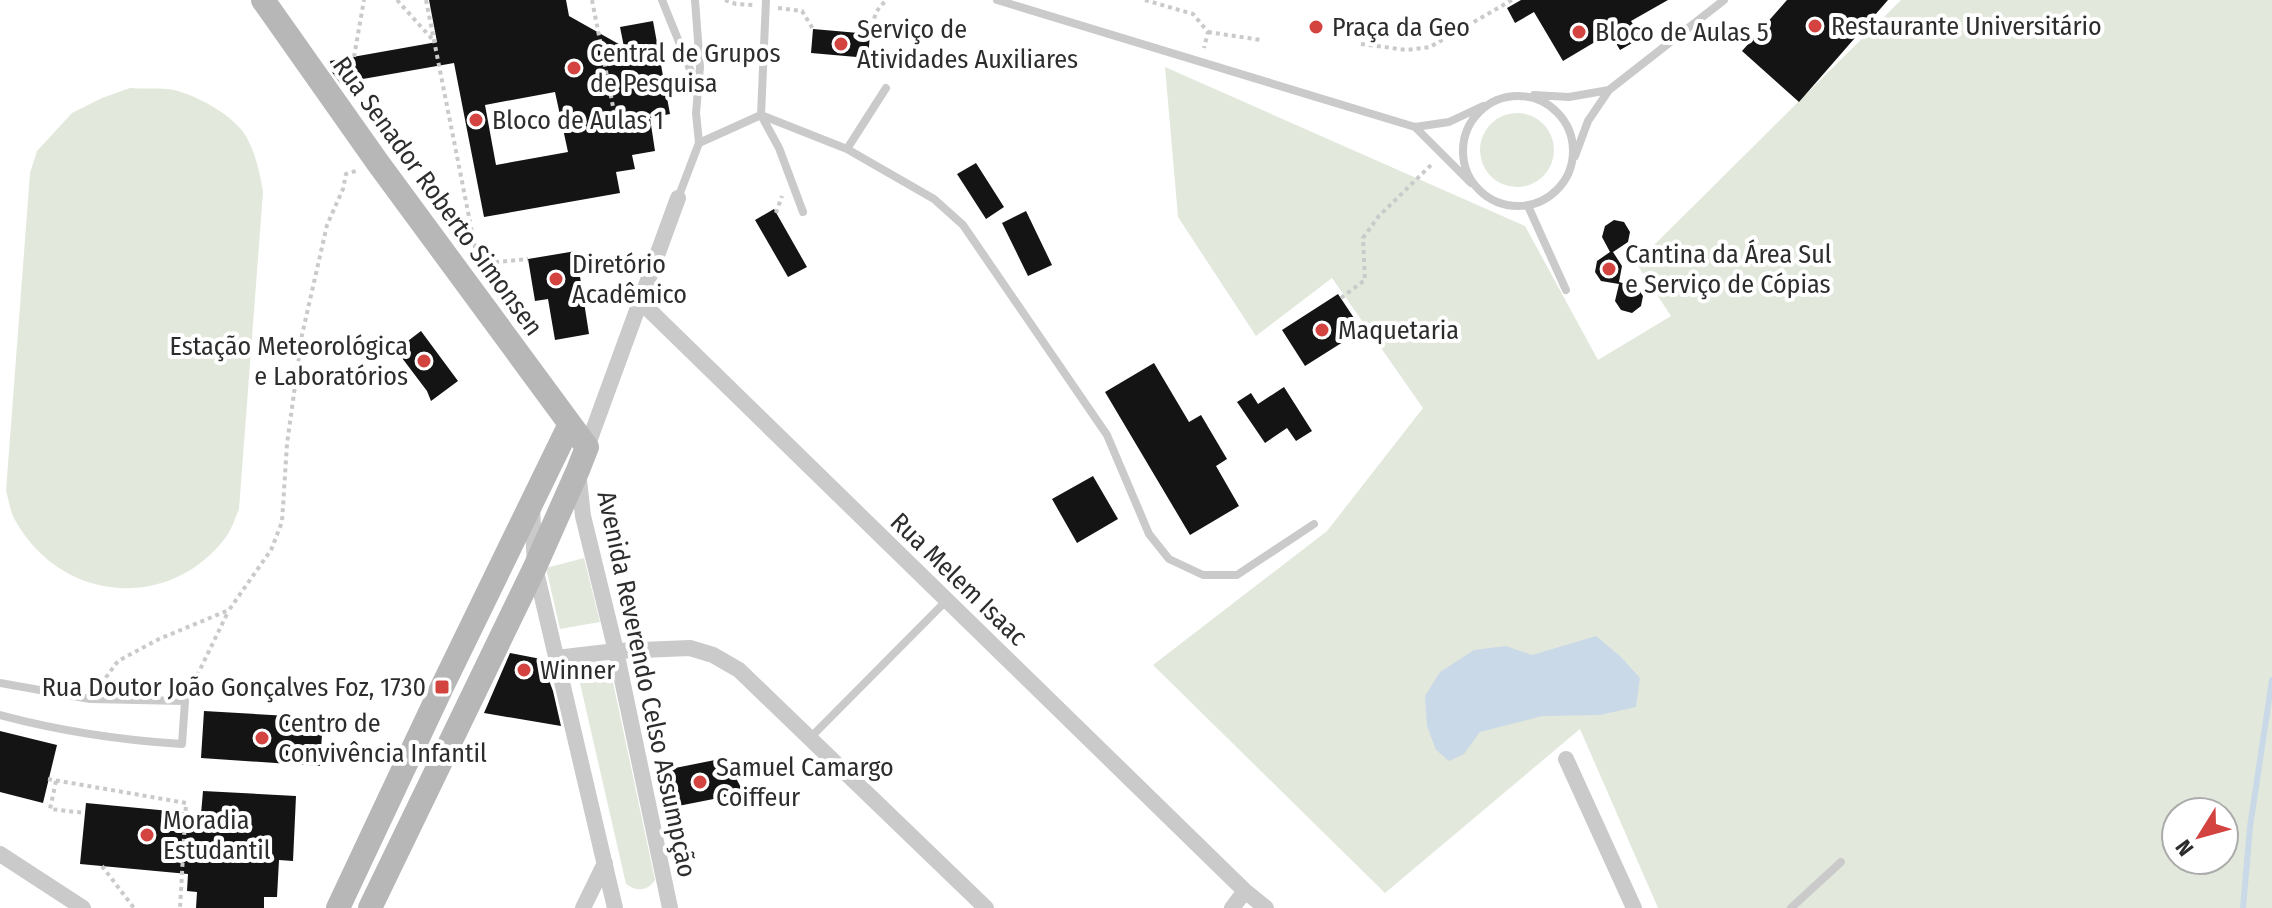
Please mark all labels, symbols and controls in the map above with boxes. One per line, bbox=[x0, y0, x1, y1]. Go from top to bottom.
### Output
place label: Restaurante Universitário bbox=[1831, 11, 2102, 42]
place label: Praça da Geo bbox=[1332, 12, 1470, 43]
place label: Serviço de Atividades Auxiliares bbox=[857, 14, 1078, 75]
place label: Bloco de Aulas 5 bbox=[1595, 17, 1769, 48]
marker: Restaurante Universitário bbox=[1806, 17, 1824, 35]
marker: Praça da Geo bbox=[1307, 18, 1325, 36]
marker: Bloco de Aulas 5 bbox=[1570, 23, 1588, 41]
marker: Serviço de Atividades Auxiliares bbox=[832, 35, 850, 53]
place label: Central de Grupos de Pesquisa bbox=[590, 38, 781, 99]
street label: Rua Senador Roberto Simonsen bbox=[326, 51, 549, 342]
marker: Central de Grupos de Pesquisa bbox=[565, 59, 583, 77]
place label: Bloco de Aulas 1 bbox=[492, 105, 664, 136]
marker: Bloco de Aulas 1 bbox=[467, 111, 485, 129]
place label: Cantina da Área Sul e Serviço de Cópias bbox=[1625, 239, 1832, 300]
place label: Diretório Acadêmico bbox=[572, 249, 687, 310]
marker: Cantina da Área Sul e Serviço de Cópias bbox=[1600, 260, 1618, 278]
marker: Diretório Acadêmico bbox=[547, 270, 565, 288]
place label: Maquetaria bbox=[1338, 315, 1459, 346]
marker: Maquetaria bbox=[1313, 321, 1331, 339]
place label: Estação Meteorológica e Laboratórios bbox=[170, 331, 408, 392]
marker: Estação Meteorológica e Laboratórios bbox=[415, 352, 433, 370]
street label: Avenida Reverendo Celso Assumpção bbox=[590, 488, 703, 880]
street label: Rua Melem Isaac bbox=[884, 506, 1033, 652]
place label: Winner bbox=[540, 655, 615, 686]
marker: Winner bbox=[515, 661, 533, 679]
place label: Rua Doutor João Gonçalves Foz, 1730 bbox=[42, 672, 426, 703]
marker: Rua Doutor João Gonçalves Foz, 1730 bbox=[433, 678, 451, 696]
place label: Centro de Convivência Infantil bbox=[278, 708, 487, 769]
marker: Centro de Convivência Infantil bbox=[253, 729, 271, 747]
place label: Samuel Camargo Coiffeur bbox=[716, 752, 894, 813]
marker: Samuel Camargo Coiffeur bbox=[691, 773, 709, 791]
north arrow bbox=[2160, 796, 2240, 876]
place label: Moradia Estudantil bbox=[163, 805, 271, 866]
marker: Moradia Estudantil bbox=[138, 826, 156, 844]
text: N bbox=[2170, 834, 2199, 861]

